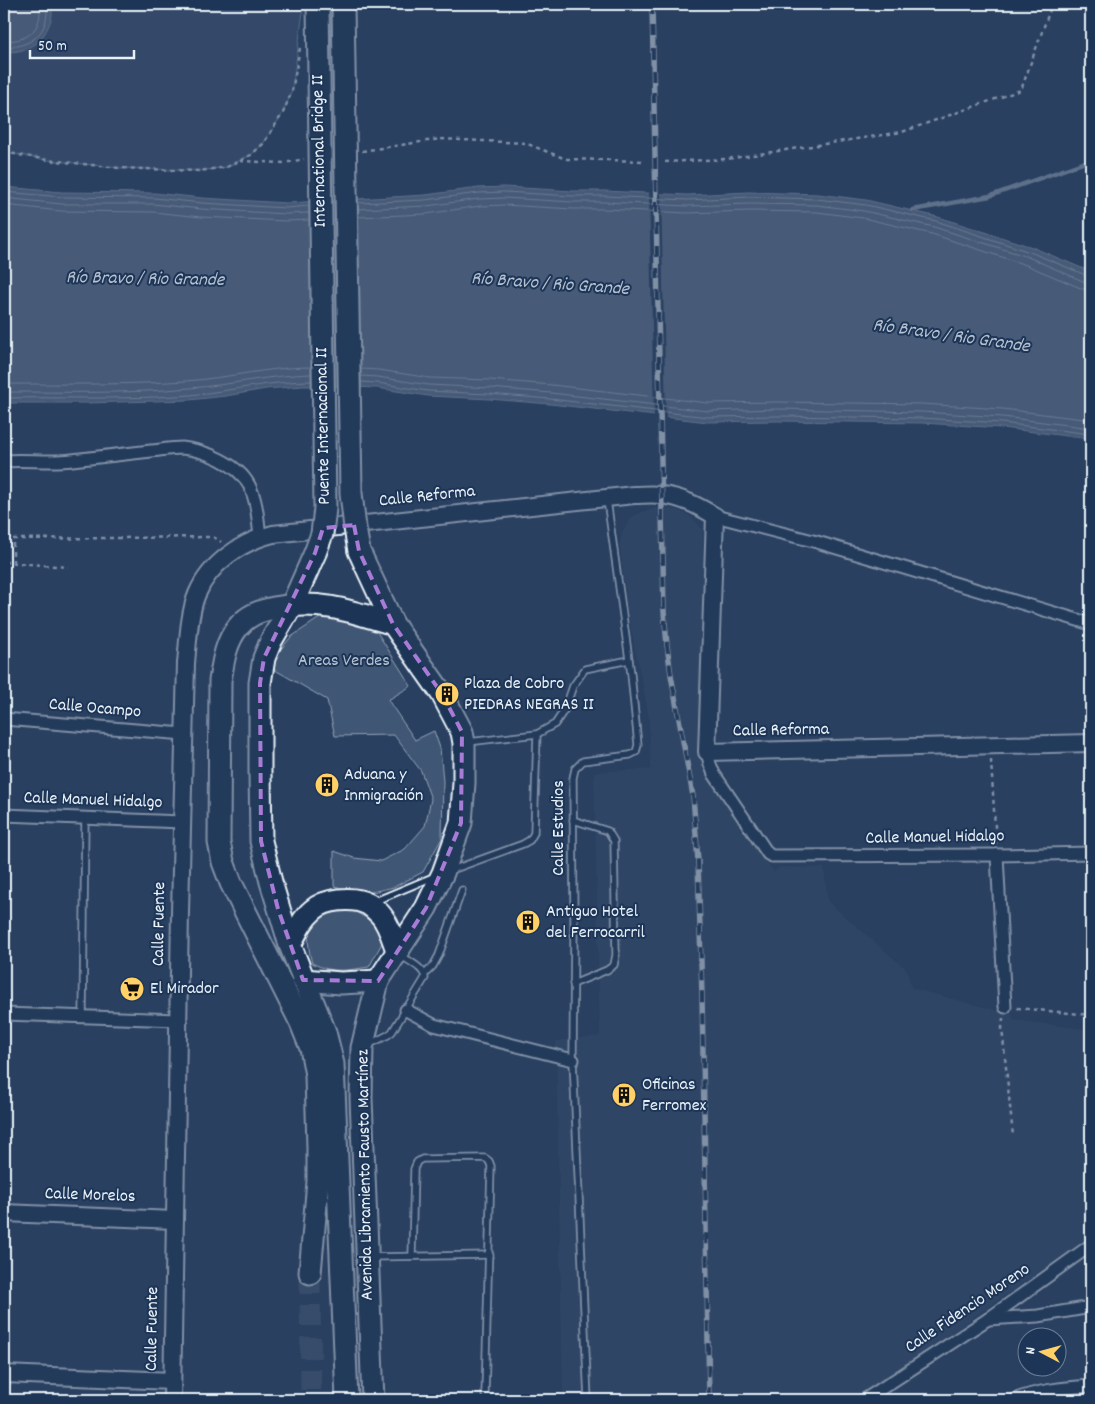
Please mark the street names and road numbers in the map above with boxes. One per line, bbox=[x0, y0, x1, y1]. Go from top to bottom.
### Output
street label: International Bridge II bbox=[306, 74, 334, 228]
street label: Puente Internacional II bbox=[310, 347, 338, 505]
street label: Calle Reforma bbox=[378, 479, 477, 514]
street label: Calle Ocampo bbox=[48, 693, 142, 725]
street label: Calle Reforma bbox=[733, 718, 830, 744]
street label: Calle Estudios bbox=[547, 780, 572, 876]
street label: Calle Manuel Hidalgo bbox=[23, 786, 163, 816]
street label: Calle Manuel Hidalgo bbox=[865, 824, 1005, 852]
street label: Calle Fuente bbox=[147, 881, 173, 966]
street label: Avenida Libramiento Fausto Martínez bbox=[351, 1049, 381, 1301]
street label: Calle Morelos bbox=[44, 1182, 136, 1210]
street label: Calle Fidencio Moreno bbox=[900, 1258, 1036, 1360]
street label: Calle Fuente bbox=[140, 1286, 166, 1371]

